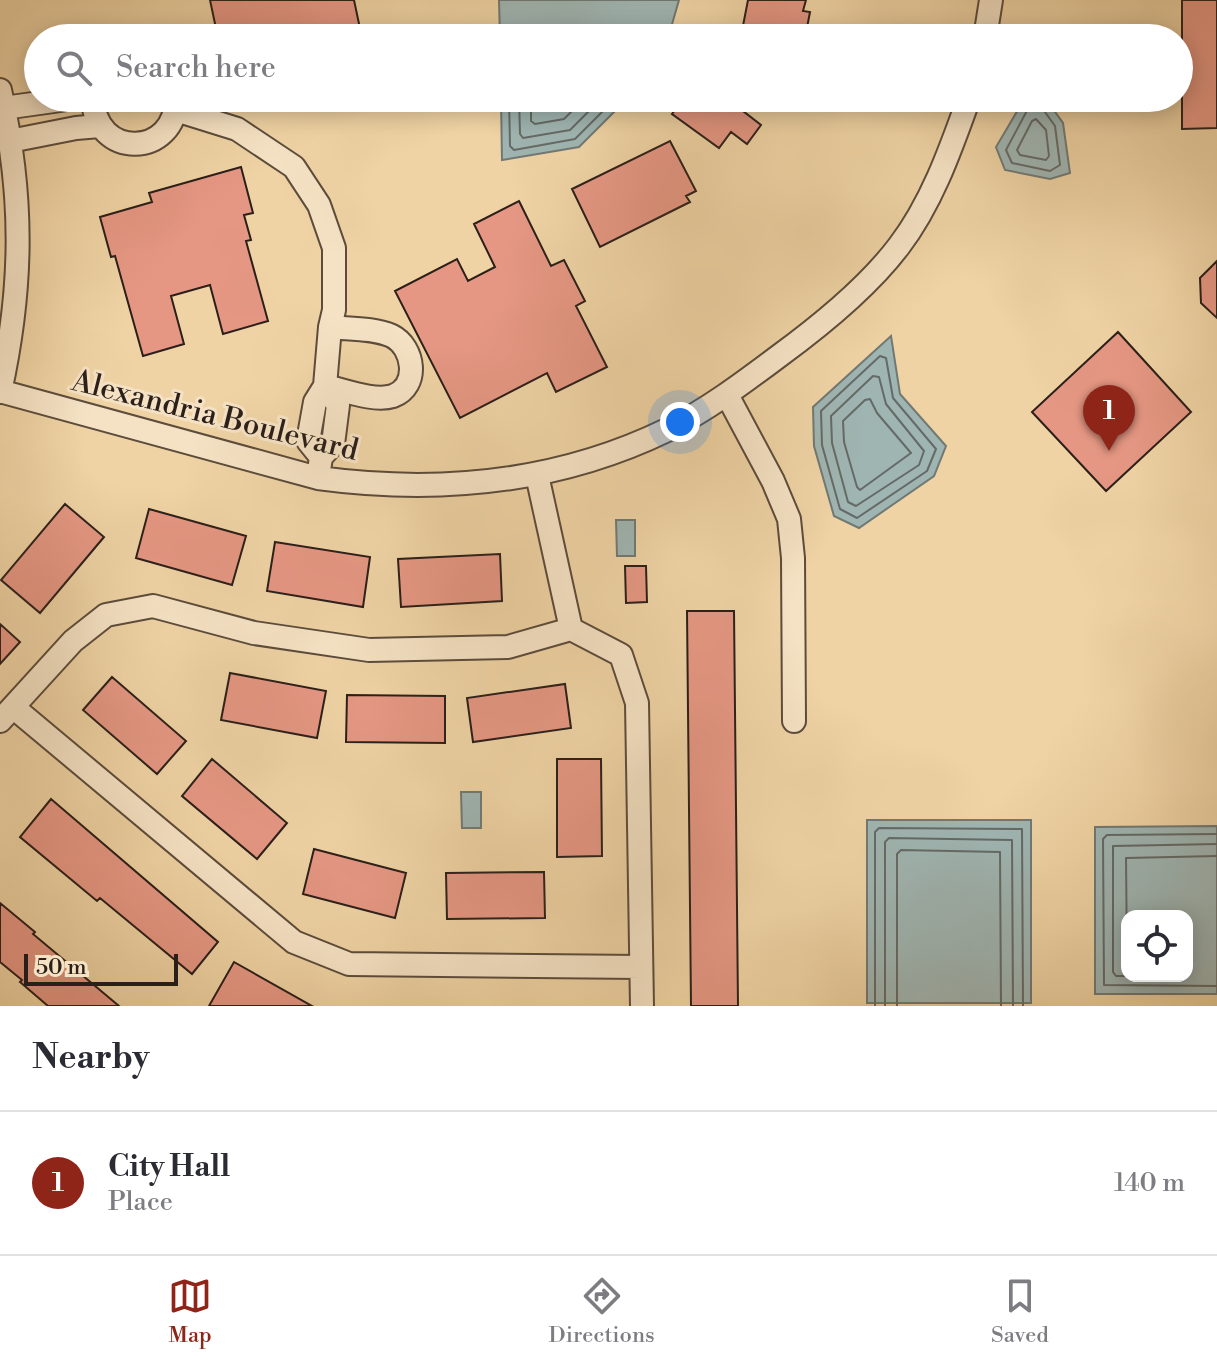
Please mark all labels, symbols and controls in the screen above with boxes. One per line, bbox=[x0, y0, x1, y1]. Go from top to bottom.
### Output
search box bbox=[24, 24, 1193, 112]
icon: search bbox=[52, 46, 96, 90]
text: Search here bbox=[116, 49, 276, 87]
street label: Alexandria Boulevard bbox=[67, 362, 362, 470]
pin: 1 bbox=[1083, 385, 1135, 451]
your location bbox=[660, 402, 700, 442]
map controls bbox=[1121, 910, 1193, 982]
button: locate bbox=[1121, 910, 1193, 982]
scale bar bbox=[24, 950, 178, 986]
text: 50 m bbox=[36, 954, 87, 981]
text: Nearby bbox=[32, 1037, 150, 1079]
text: City Hall bbox=[108, 1148, 230, 1186]
text: 1 bbox=[52, 1167, 64, 1199]
text: 140 m bbox=[1114, 1167, 1185, 1199]
text: Place bbox=[108, 1186, 173, 1218]
tab: Map bbox=[168, 1274, 212, 1349]
tab: Directions bbox=[549, 1274, 655, 1349]
tab: Saved bbox=[991, 1274, 1049, 1349]

